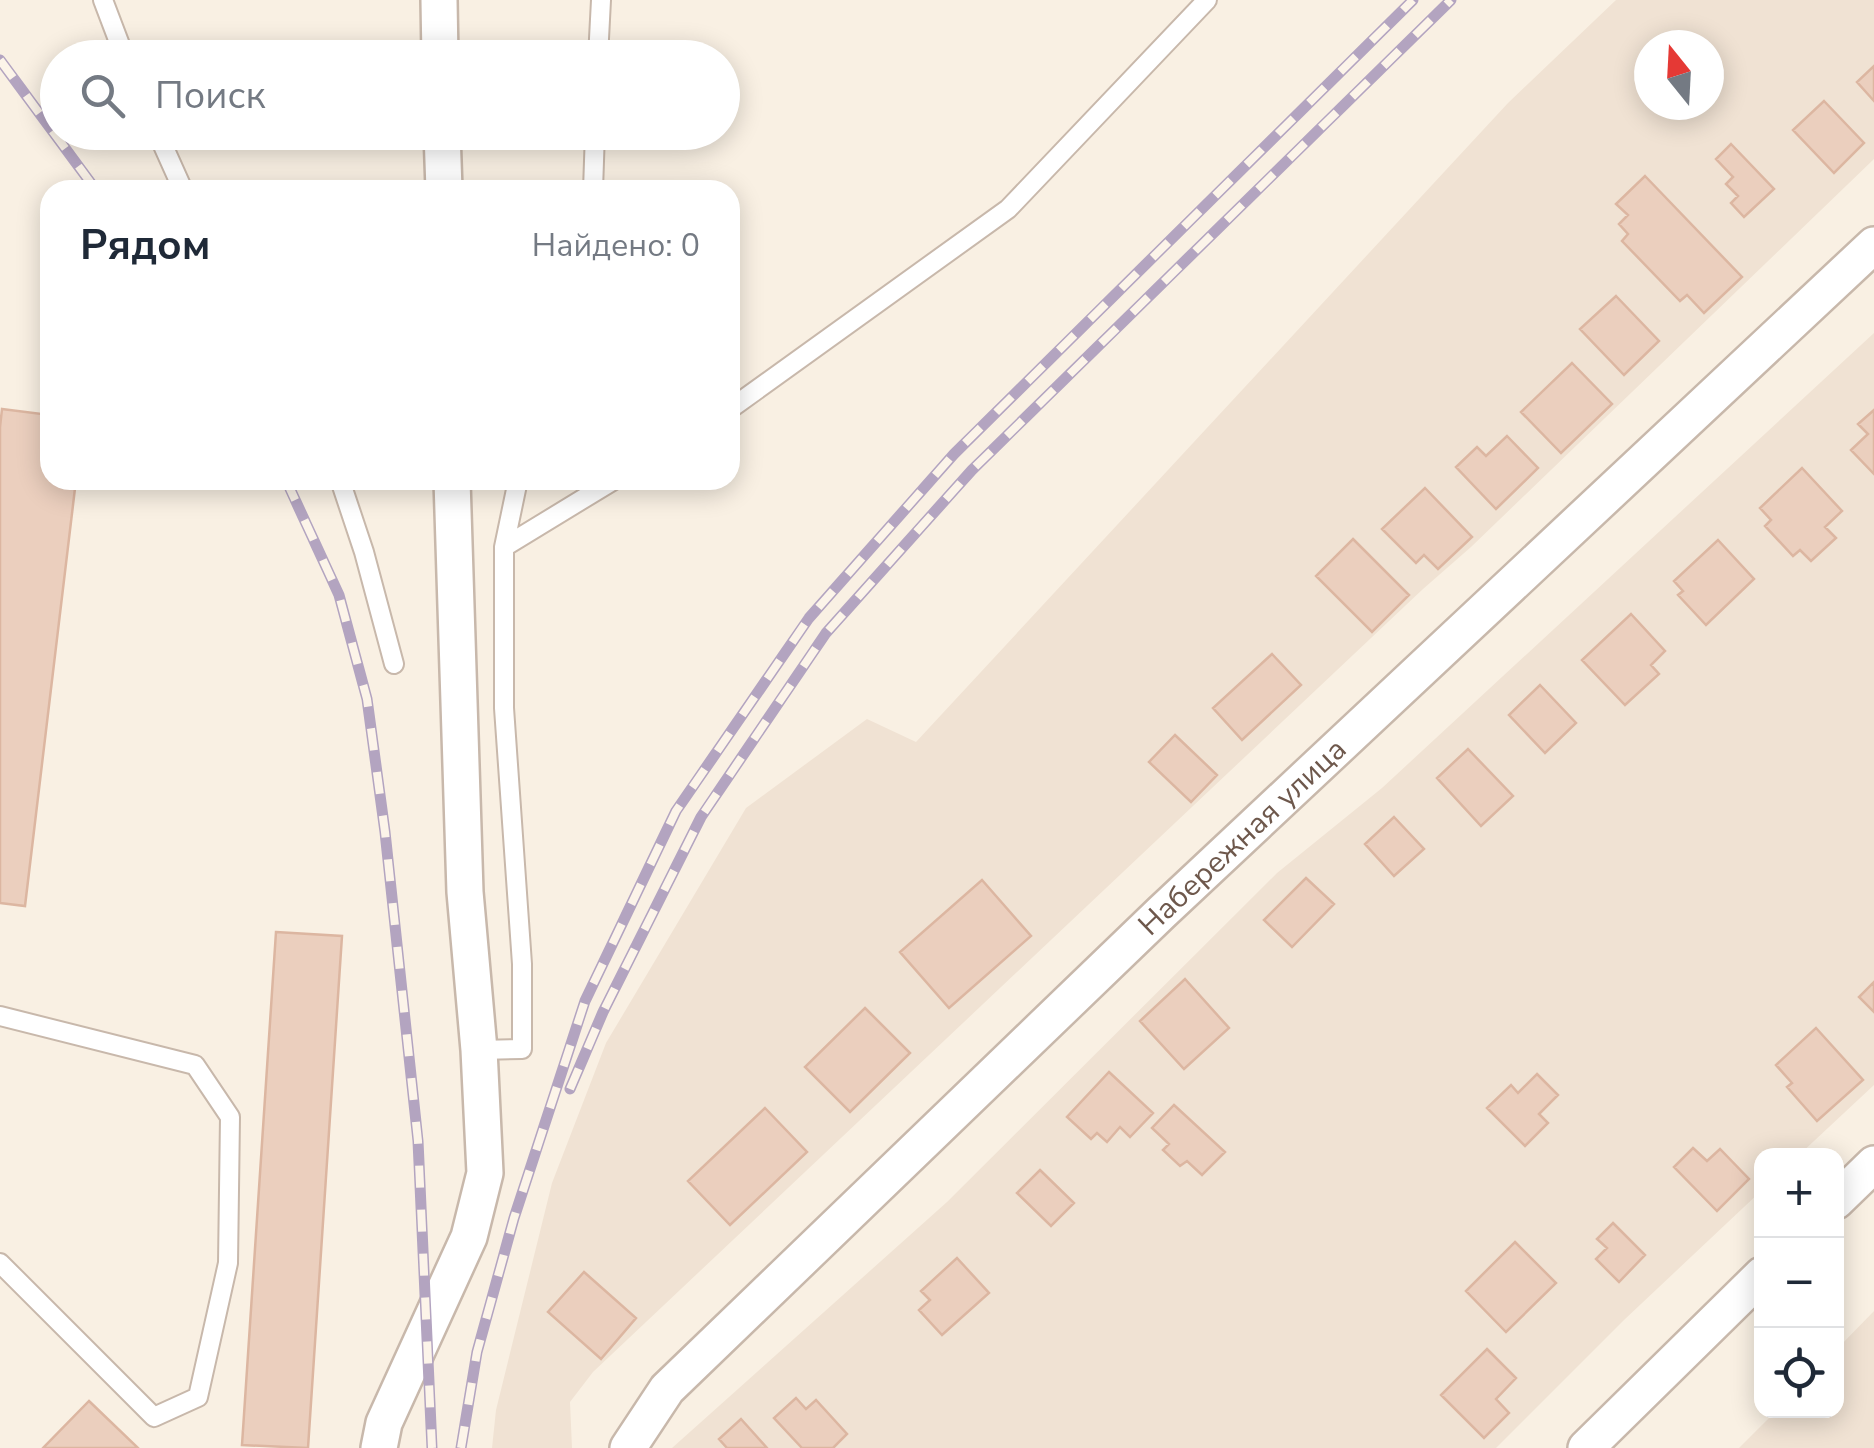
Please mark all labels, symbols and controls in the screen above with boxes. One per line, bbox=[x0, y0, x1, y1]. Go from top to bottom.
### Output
north arrow bbox=[1634, 30, 1724, 120]
search box bbox=[40, 40, 740, 150]
icon: search bbox=[75, 68, 130, 123]
text: Поиск bbox=[155, 70, 265, 121]
text: Рядом bbox=[80, 217, 210, 274]
text: Найдено: 0 bbox=[532, 224, 700, 267]
street label: Набережная улица bbox=[1129, 729, 1355, 945]
map controls bbox=[1754, 1148, 1844, 1418]
button: + bbox=[1754, 1148, 1844, 1238]
button: − bbox=[1754, 1238, 1844, 1328]
button: locate bbox=[1754, 1328, 1844, 1418]

